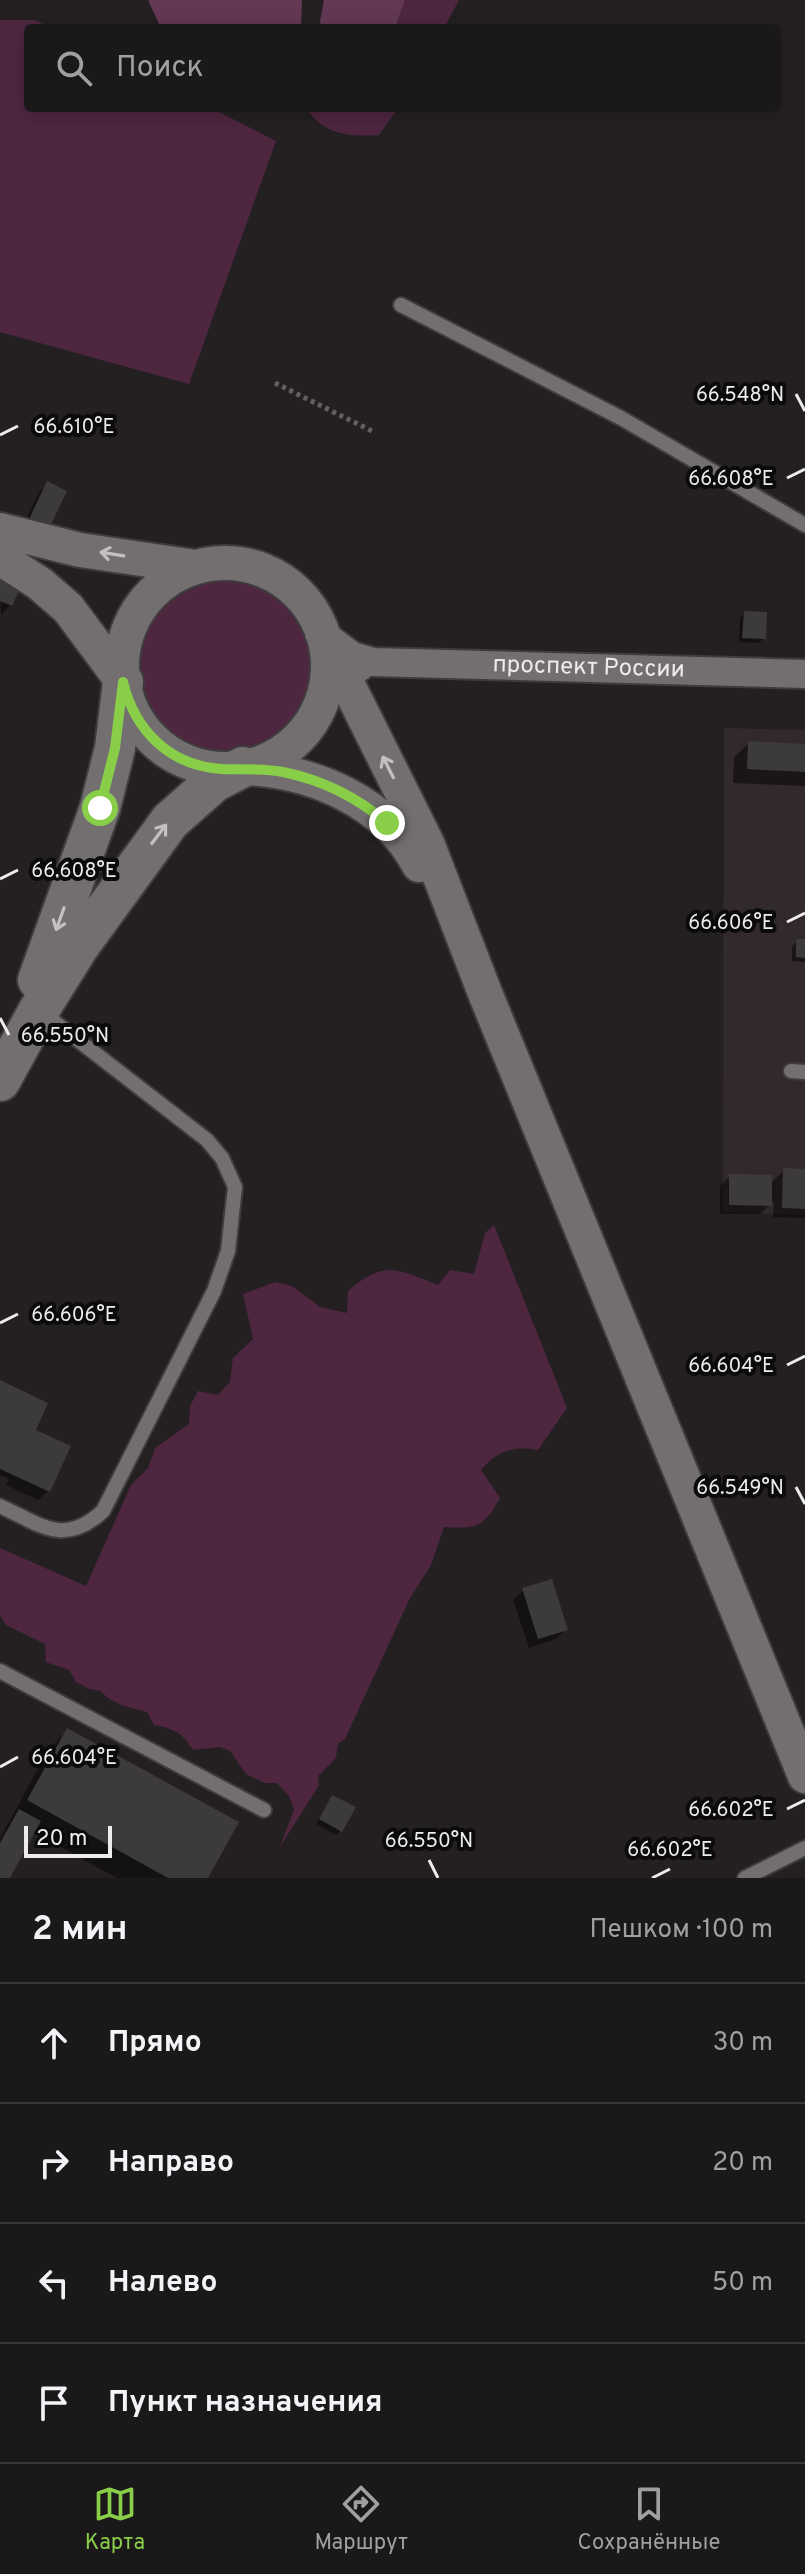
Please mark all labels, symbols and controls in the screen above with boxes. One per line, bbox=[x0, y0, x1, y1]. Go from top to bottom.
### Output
search box bbox=[24, 24, 781, 112]
icon: search bbox=[52, 46, 96, 90]
text: Поиск bbox=[116, 50, 204, 87]
text: 66.548°N bbox=[696, 383, 784, 409]
text: 66.610°E bbox=[34, 415, 114, 441]
text: 66.608°E bbox=[688, 467, 774, 493]
one-way arrow bbox=[100, 546, 125, 561]
street label: проспект России bbox=[492, 650, 685, 686]
one-way arrow bbox=[380, 756, 396, 780]
route start bbox=[82, 790, 118, 826]
route end bbox=[369, 805, 405, 841]
one-way arrow bbox=[151, 824, 168, 845]
text: 66.608°E bbox=[31, 859, 117, 885]
one-way arrow bbox=[52, 906, 66, 931]
text: 66.606°E bbox=[688, 911, 774, 937]
text: 66.550°N bbox=[21, 1024, 109, 1050]
text: 66.606°E bbox=[31, 1303, 117, 1329]
text: 66.604°E bbox=[688, 1354, 774, 1380]
text: 66.549°N bbox=[696, 1476, 784, 1502]
text: 66.604°E bbox=[31, 1746, 117, 1772]
text: 66.602°E bbox=[688, 1798, 774, 1824]
scale bar bbox=[24, 1822, 112, 1858]
text: 20 m bbox=[36, 1826, 87, 1853]
text: 66.550°N bbox=[385, 1829, 473, 1855]
text: 66.602°E bbox=[627, 1838, 713, 1864]
text: 2 мин bbox=[32, 1909, 128, 1952]
text: Пешком · 100 m bbox=[590, 1914, 773, 1947]
icon: ahead bbox=[32, 2021, 76, 2065]
text: Прямо bbox=[108, 2025, 202, 2062]
text: 30 m bbox=[713, 2027, 773, 2060]
icon: right bbox=[32, 2141, 76, 2185]
text: Направо bbox=[108, 2145, 234, 2182]
text: 20 m bbox=[712, 2147, 773, 2180]
icon: left bbox=[32, 2261, 76, 2305]
text: Налево bbox=[108, 2265, 217, 2302]
text: 50 m bbox=[712, 2267, 773, 2300]
icon: arrive bbox=[32, 2381, 76, 2425]
text: Пункт назначения bbox=[108, 2385, 382, 2422]
tab: Карта bbox=[85, 2482, 145, 2557]
tab: Маршрут bbox=[314, 2482, 408, 2557]
tab: Сохранённые bbox=[578, 2482, 720, 2557]

